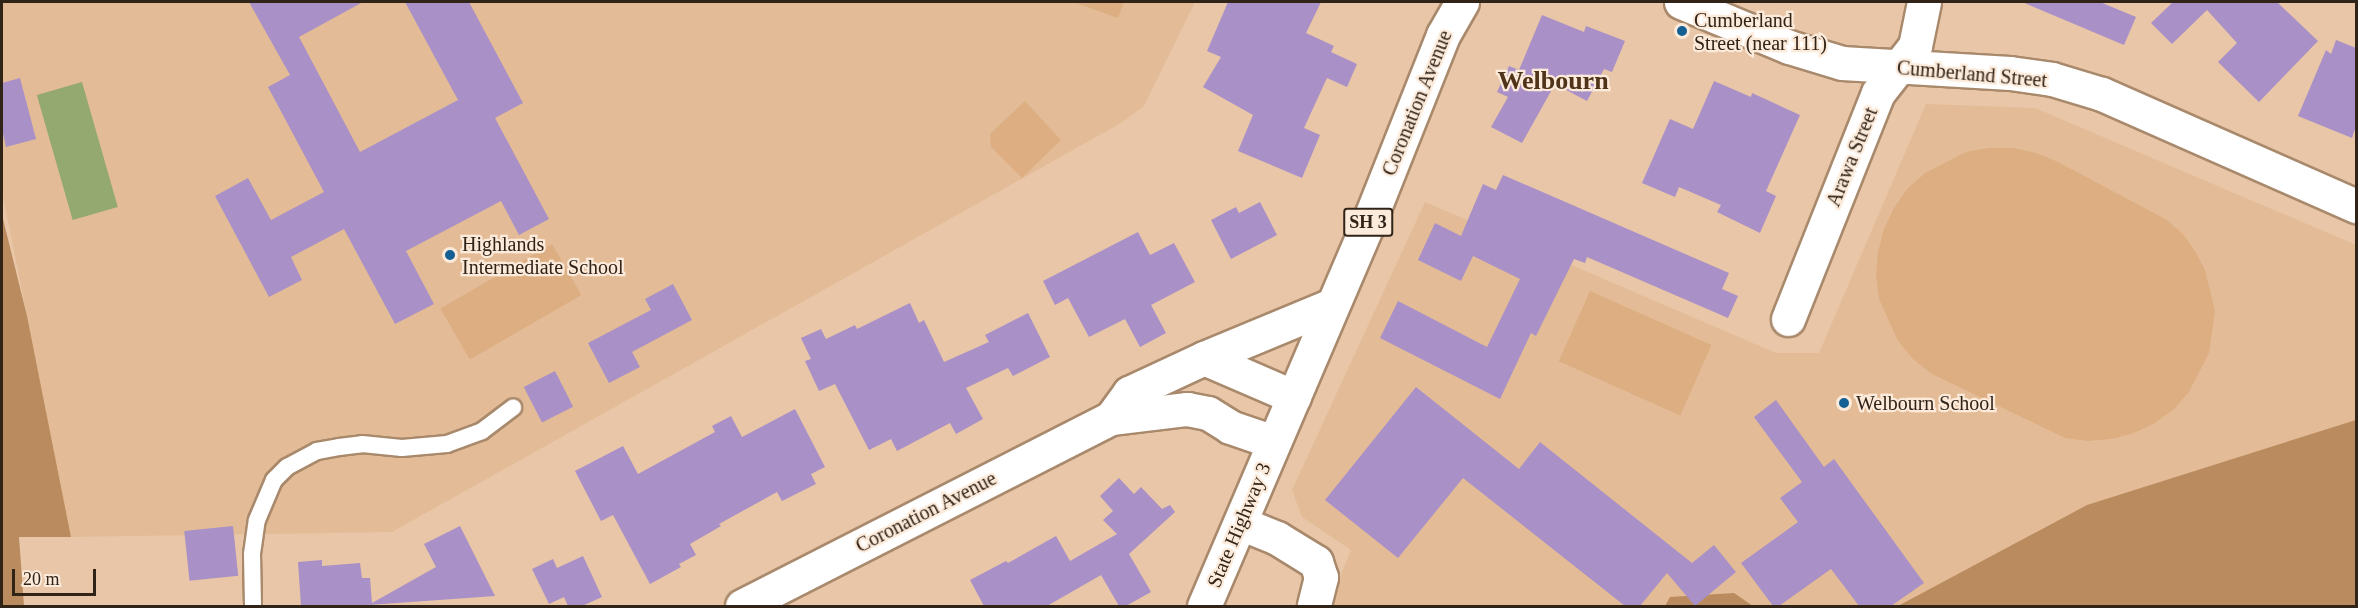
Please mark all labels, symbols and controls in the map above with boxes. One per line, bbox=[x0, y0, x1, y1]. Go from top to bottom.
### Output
place label: Cumberland Street (near 111) bbox=[1694, 8, 1827, 55]
marker: Cumberland Street (near 111) bbox=[1675, 24, 1689, 38]
street label: Coronation Avenue bbox=[1377, 26, 1457, 180]
street label: Cumberland Street bbox=[1896, 55, 2048, 93]
district label: Welbourn bbox=[1497, 65, 1609, 97]
street label: Arawa Street bbox=[1821, 104, 1883, 210]
road number: SH 3 bbox=[1342, 207, 1394, 237]
place label: Highlands Intermediate School bbox=[462, 232, 624, 279]
marker: Highlands Intermediate School bbox=[443, 248, 457, 262]
place label: Welbourn School bbox=[1856, 391, 1995, 415]
marker: Welbourn School bbox=[1837, 396, 1851, 410]
street label: State Highway 3 bbox=[1202, 459, 1276, 591]
street label: Coronation Avenue bbox=[851, 466, 1001, 558]
scale bar bbox=[15, 557, 99, 595]
text: 20 m bbox=[23, 569, 60, 589]

